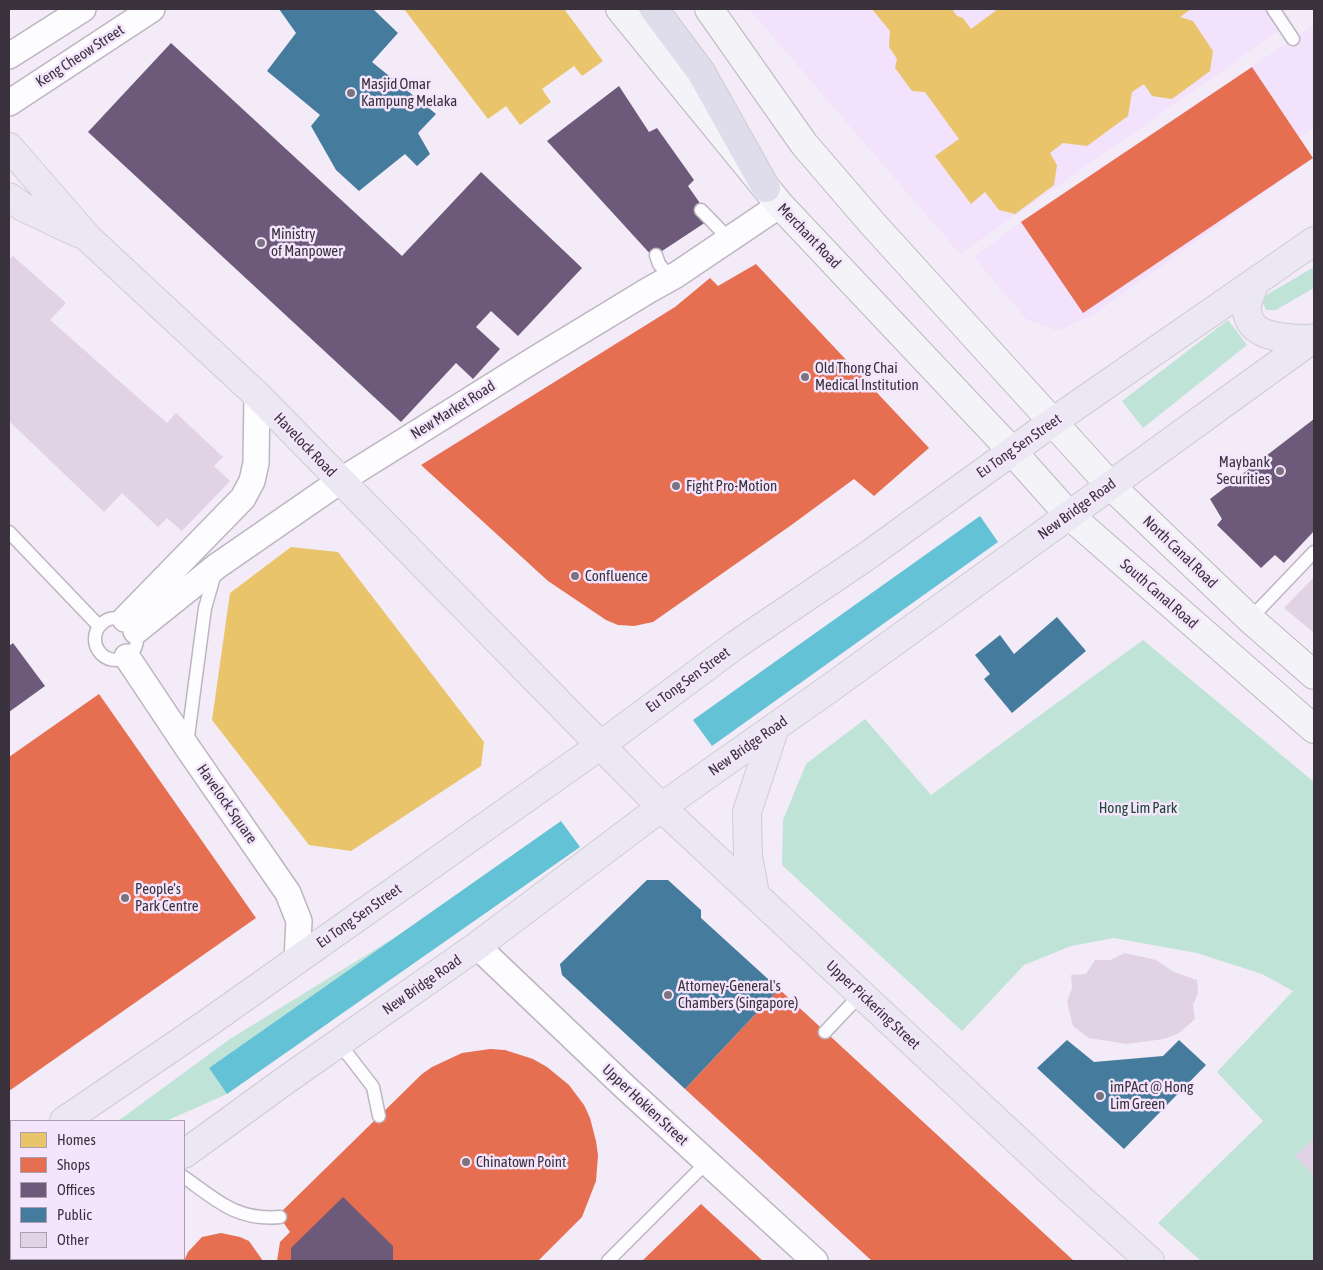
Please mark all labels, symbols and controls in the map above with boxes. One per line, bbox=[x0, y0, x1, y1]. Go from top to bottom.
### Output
street label: Keng Cheow Street bbox=[33, 21, 127, 91]
place label: Masjid Omar Kampung Melaka bbox=[361, 75, 457, 110]
marker: Masjid Omar Kampung Melaka bbox=[345, 87, 357, 99]
street label: Merchant Road bbox=[774, 200, 844, 272]
place label: Ministry of Manpower bbox=[271, 225, 343, 260]
marker: Ministry of Manpower bbox=[255, 237, 267, 249]
place label: Old Thong Chai Medical Institution bbox=[815, 359, 919, 394]
marker: Old Thong Chai Medical Institution bbox=[799, 371, 811, 383]
street label: New Market Road bbox=[407, 377, 499, 443]
street label: Havelock Road bbox=[270, 409, 340, 481]
street label: Eu Tong Sen Street bbox=[973, 410, 1065, 482]
place label: Maybank Securities bbox=[1216, 453, 1270, 488]
marker: Maybank Securities bbox=[1274, 465, 1286, 477]
street label: New Bridge Road bbox=[1034, 475, 1120, 543]
place label: Fight Pro-Motion bbox=[686, 477, 777, 495]
marker: Fight Pro-Motion bbox=[670, 480, 682, 492]
street label: North Canal Road bbox=[1139, 512, 1221, 592]
street label: South Canal Road bbox=[1117, 555, 1201, 633]
place label: Confluence bbox=[585, 567, 648, 585]
marker: Confluence bbox=[569, 570, 581, 582]
street label: Eu Tong Sen Street bbox=[642, 643, 734, 717]
street label: New Bridge Road bbox=[705, 712, 791, 780]
street label: Havelock Square bbox=[193, 761, 261, 847]
park label: Hong Lim Park bbox=[1099, 799, 1177, 817]
place label: People's Park Centre bbox=[135, 880, 198, 915]
street label: Eu Tong Sen Street bbox=[313, 880, 405, 952]
marker: People's Park Centre bbox=[119, 892, 131, 904]
street label: New Bridge Road bbox=[379, 951, 465, 1019]
street label: Upper Pickering Street bbox=[822, 957, 924, 1053]
place label: Attorney-General's Chambers (Singapore) bbox=[678, 977, 798, 1012]
marker: Attorney-General's Chambers (Singapore) bbox=[662, 989, 674, 1001]
street label: Upper Hokien Street bbox=[598, 1061, 692, 1149]
place label: imPAct @ Hong Lim Green bbox=[1110, 1078, 1194, 1113]
marker: imPAct @ Hong Lim Green bbox=[1094, 1090, 1106, 1102]
legend bbox=[10, 1120, 185, 1260]
text: Homes bbox=[57, 1131, 96, 1148]
place label: Chinatown Point bbox=[476, 1153, 566, 1171]
text: Shops bbox=[57, 1156, 90, 1173]
marker: Chinatown Point bbox=[460, 1156, 472, 1168]
text: Offices bbox=[57, 1181, 95, 1198]
text: Public bbox=[57, 1206, 92, 1223]
text: Other bbox=[57, 1231, 89, 1248]

